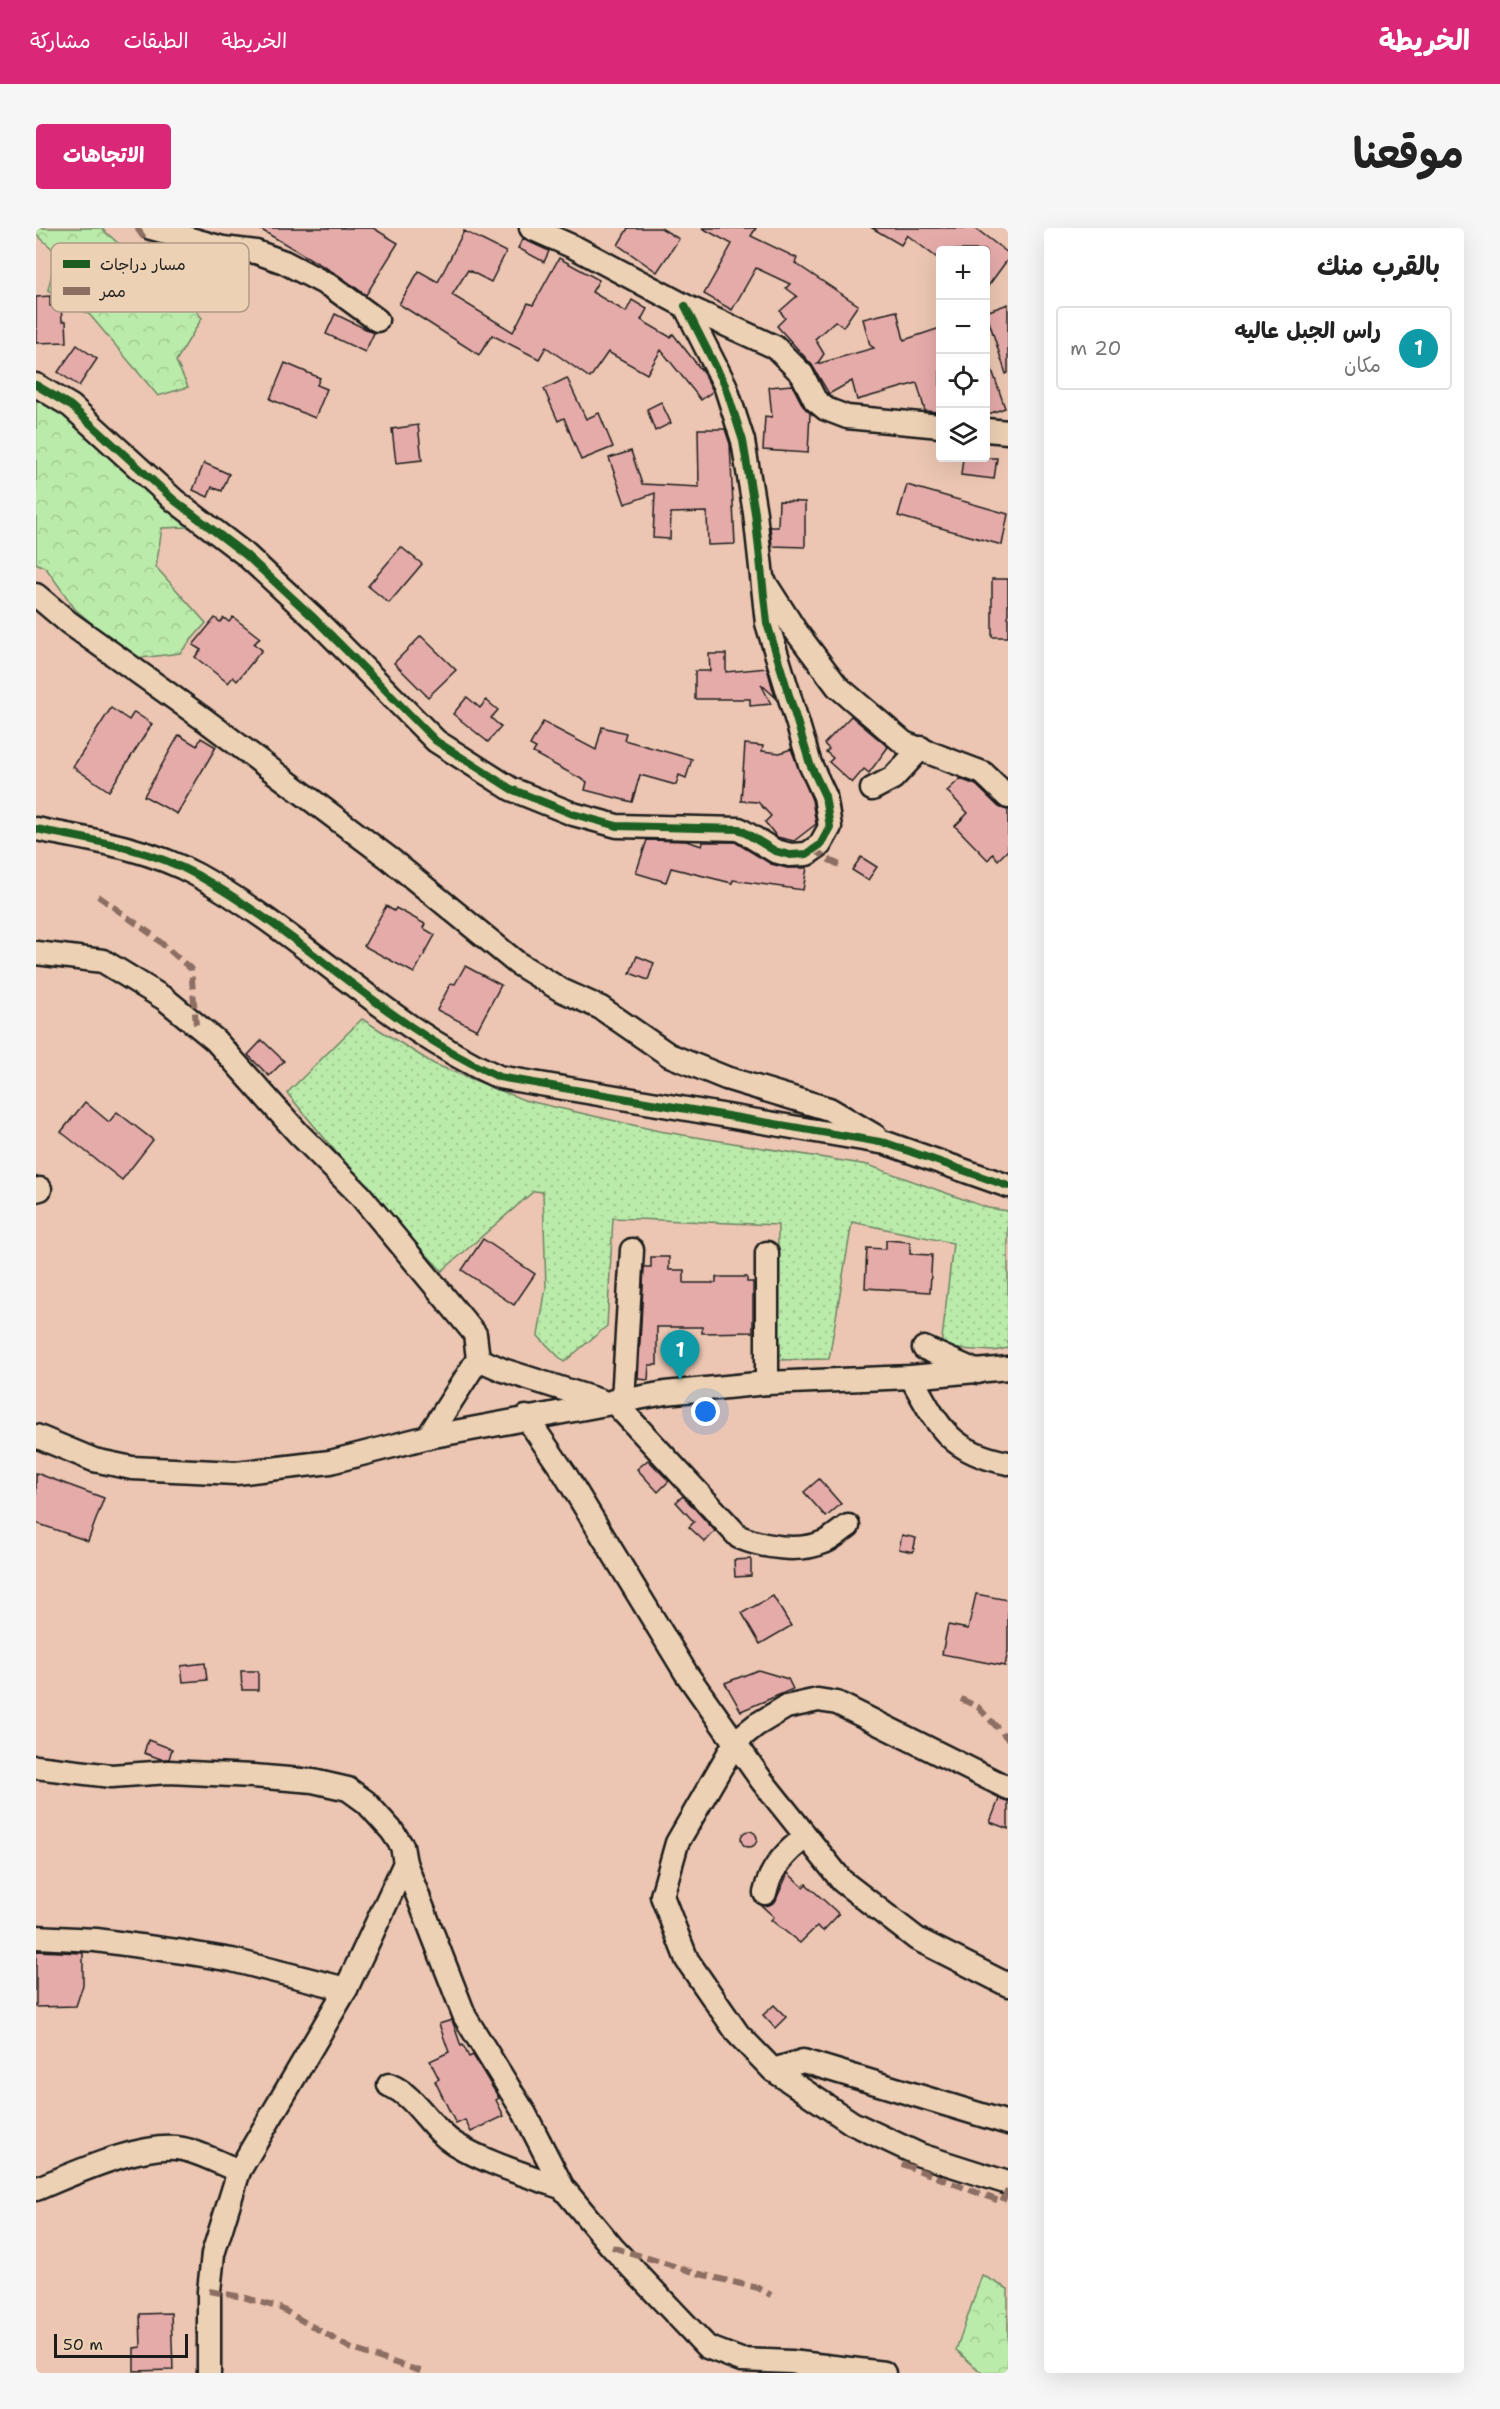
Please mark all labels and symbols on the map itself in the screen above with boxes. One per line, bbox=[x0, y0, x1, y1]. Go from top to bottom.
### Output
legend bbox=[51, 243, 249, 312]
text: مسار دراجات bbox=[100, 254, 186, 275]
text: ممر bbox=[98, 281, 126, 302]
pin: 1 bbox=[660, 1330, 700, 1380]
your location bbox=[691, 1397, 720, 1426]
scale bar bbox=[54, 2331, 188, 2358]

